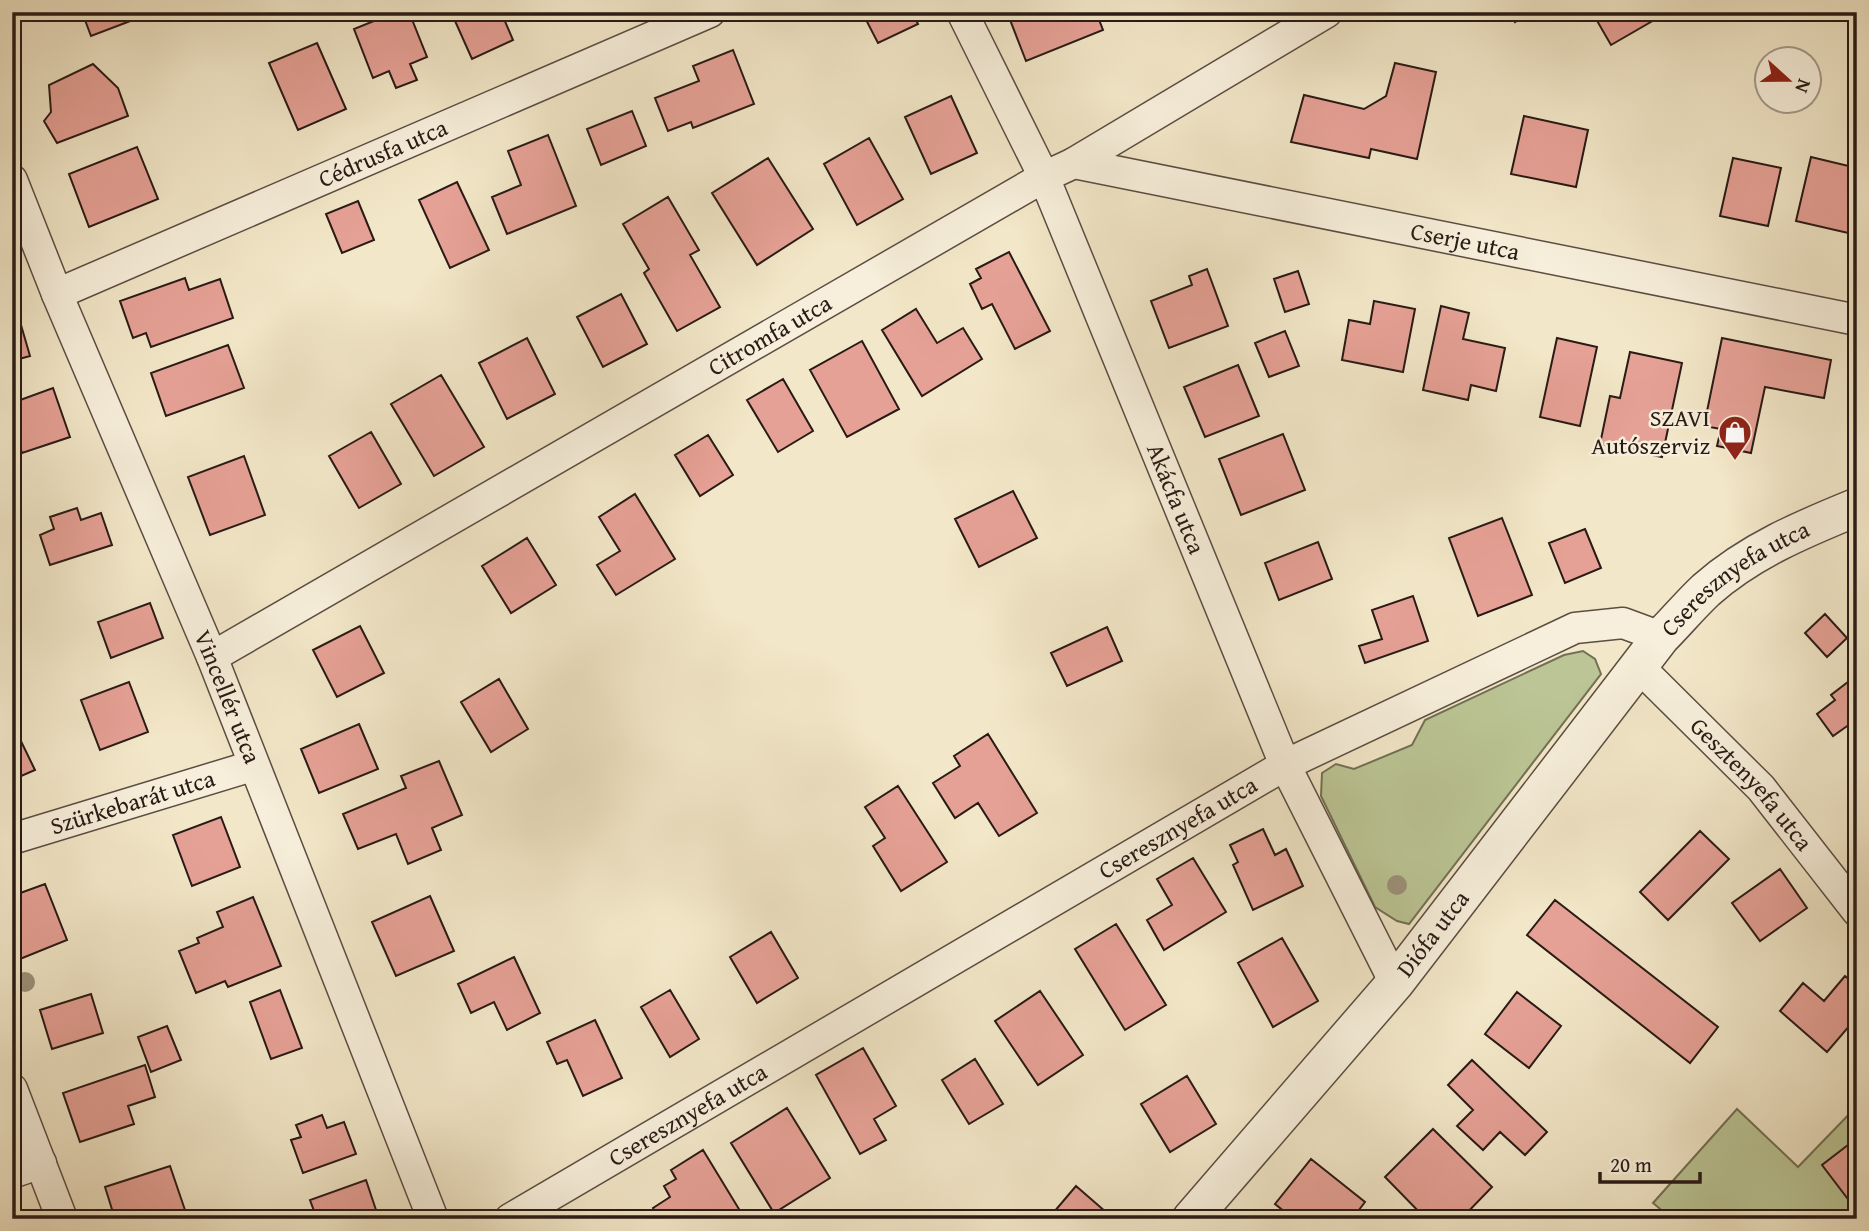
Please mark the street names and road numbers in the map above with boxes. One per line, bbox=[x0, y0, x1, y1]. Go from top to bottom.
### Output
street label: Cédrusfa utca bbox=[313, 109, 453, 196]
street label: Cserje utca bbox=[1408, 213, 1523, 269]
street label: Citromfa utca bbox=[701, 285, 838, 384]
street label: Akácfa utca bbox=[1138, 438, 1215, 560]
street label: Cseresznyefa utca bbox=[1652, 511, 1816, 644]
street label: Vincellér utca bbox=[185, 624, 270, 769]
street label: Gesztenyefa utca bbox=[1682, 709, 1822, 858]
street label: Szürkebarát utca bbox=[46, 760, 220, 843]
street label: Cseresznyefa utca bbox=[1092, 767, 1264, 888]
street label: Diófa utca bbox=[1388, 882, 1478, 984]
street label: Cseresznyefa utca bbox=[602, 1054, 774, 1175]

